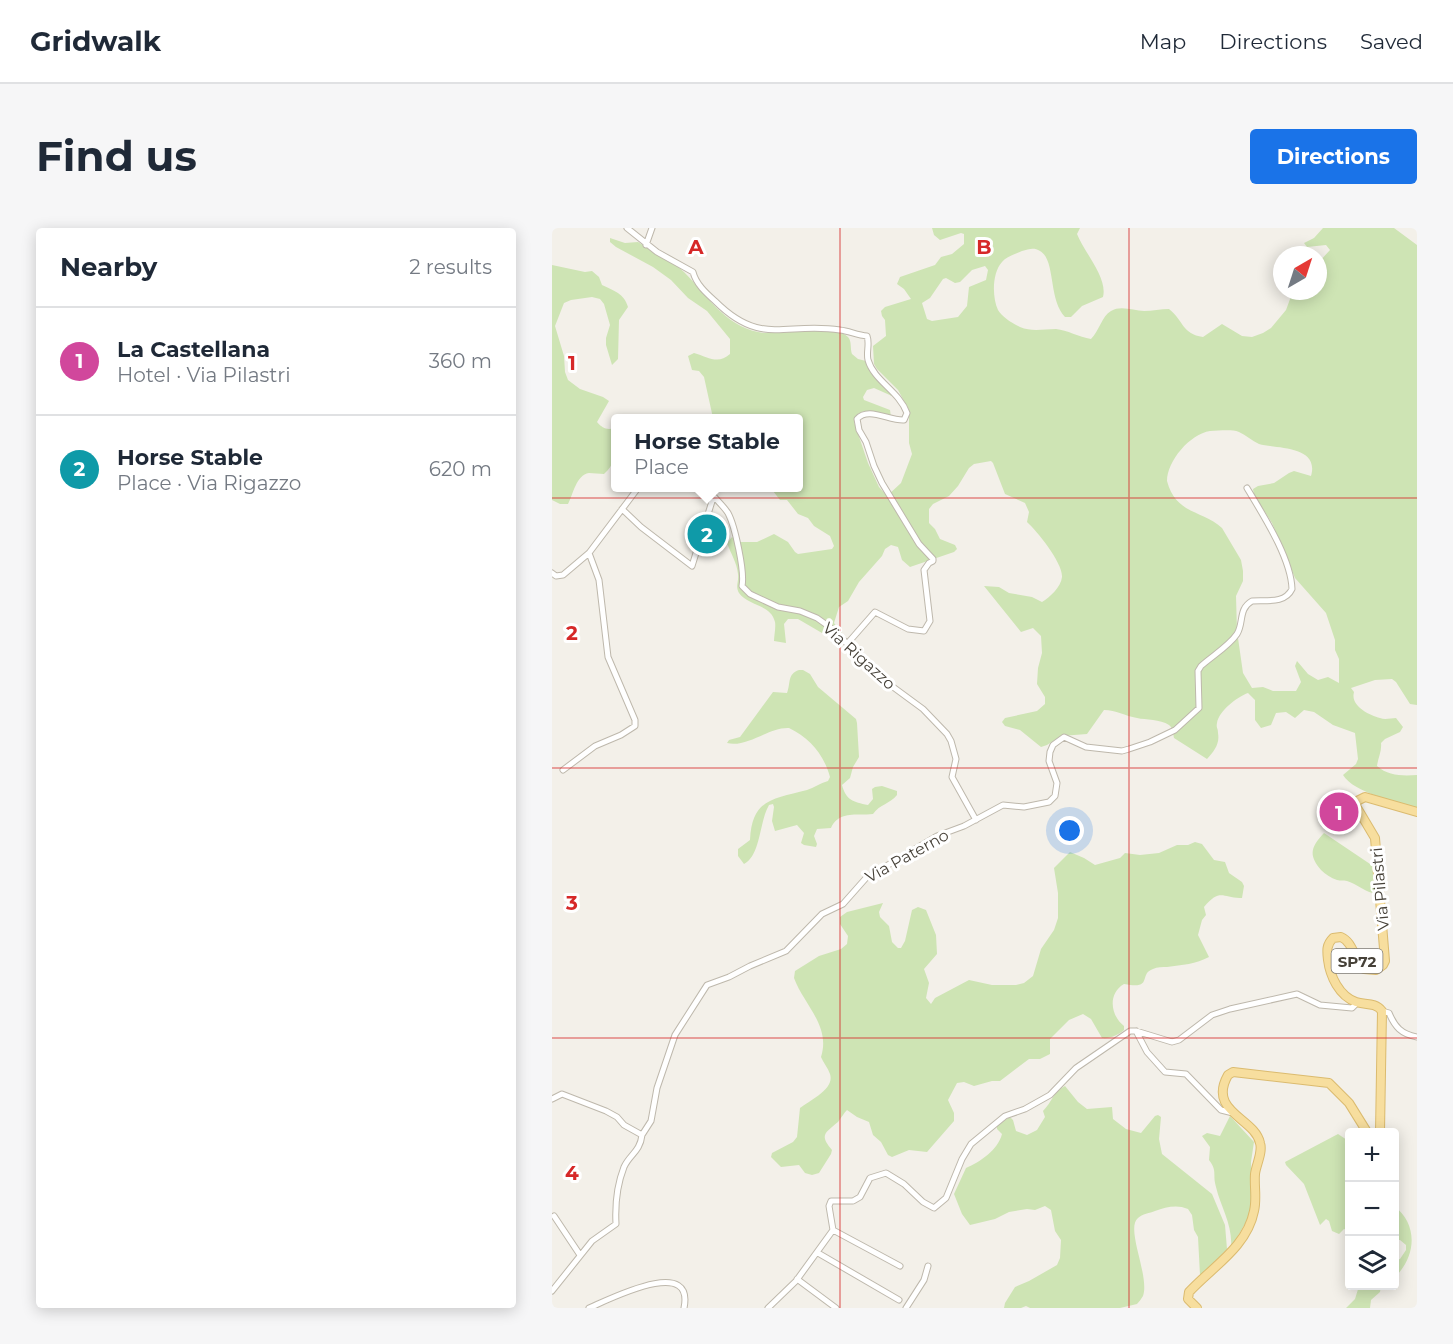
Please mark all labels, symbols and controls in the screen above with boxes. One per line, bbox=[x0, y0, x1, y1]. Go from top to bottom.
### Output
text: Gridwalk bbox=[30, 24, 161, 58]
text: Map bbox=[1140, 29, 1186, 54]
text: Directions bbox=[1219, 29, 1327, 54]
text: Saved bbox=[1360, 29, 1423, 54]
button: Directions bbox=[1250, 129, 1417, 184]
text: Find us bbox=[36, 130, 197, 182]
text: A bbox=[687, 235, 704, 259]
text: B bbox=[976, 235, 992, 259]
north arrow bbox=[1273, 246, 1327, 300]
text: Nearby bbox=[60, 251, 157, 283]
text: 2 results bbox=[409, 255, 492, 279]
text: La Castellana bbox=[117, 336, 270, 363]
text: 1 bbox=[76, 349, 83, 373]
text: 360 m bbox=[429, 349, 492, 373]
text: 1 bbox=[568, 351, 576, 375]
text: Hotel · Via Pilastri bbox=[117, 363, 291, 387]
popup bbox=[611, 414, 803, 492]
text: Horse Stable bbox=[634, 428, 780, 455]
text: Horse Stable bbox=[117, 444, 263, 471]
text: Place bbox=[634, 455, 689, 479]
text: 2 bbox=[74, 457, 85, 481]
text: 620 m bbox=[429, 457, 492, 481]
text: Place · Via Rigazzo bbox=[117, 471, 301, 495]
pin: 2 bbox=[688, 512, 726, 556]
street label: Via Rigazzo bbox=[819, 618, 899, 694]
text: 2 bbox=[566, 621, 578, 645]
pin: 1 bbox=[1320, 790, 1358, 834]
your location bbox=[1055, 816, 1084, 845]
street label: Via Paterno bbox=[862, 825, 952, 887]
street label: Via Pilastri bbox=[1367, 847, 1393, 931]
text: 3 bbox=[565, 891, 578, 915]
road number: SP72 bbox=[1332, 949, 1382, 973]
map controls bbox=[1345, 1128, 1399, 1290]
button: + bbox=[1345, 1128, 1399, 1182]
text: 4 bbox=[565, 1161, 579, 1185]
button: − bbox=[1345, 1182, 1399, 1236]
button: layers bbox=[1345, 1236, 1399, 1290]

